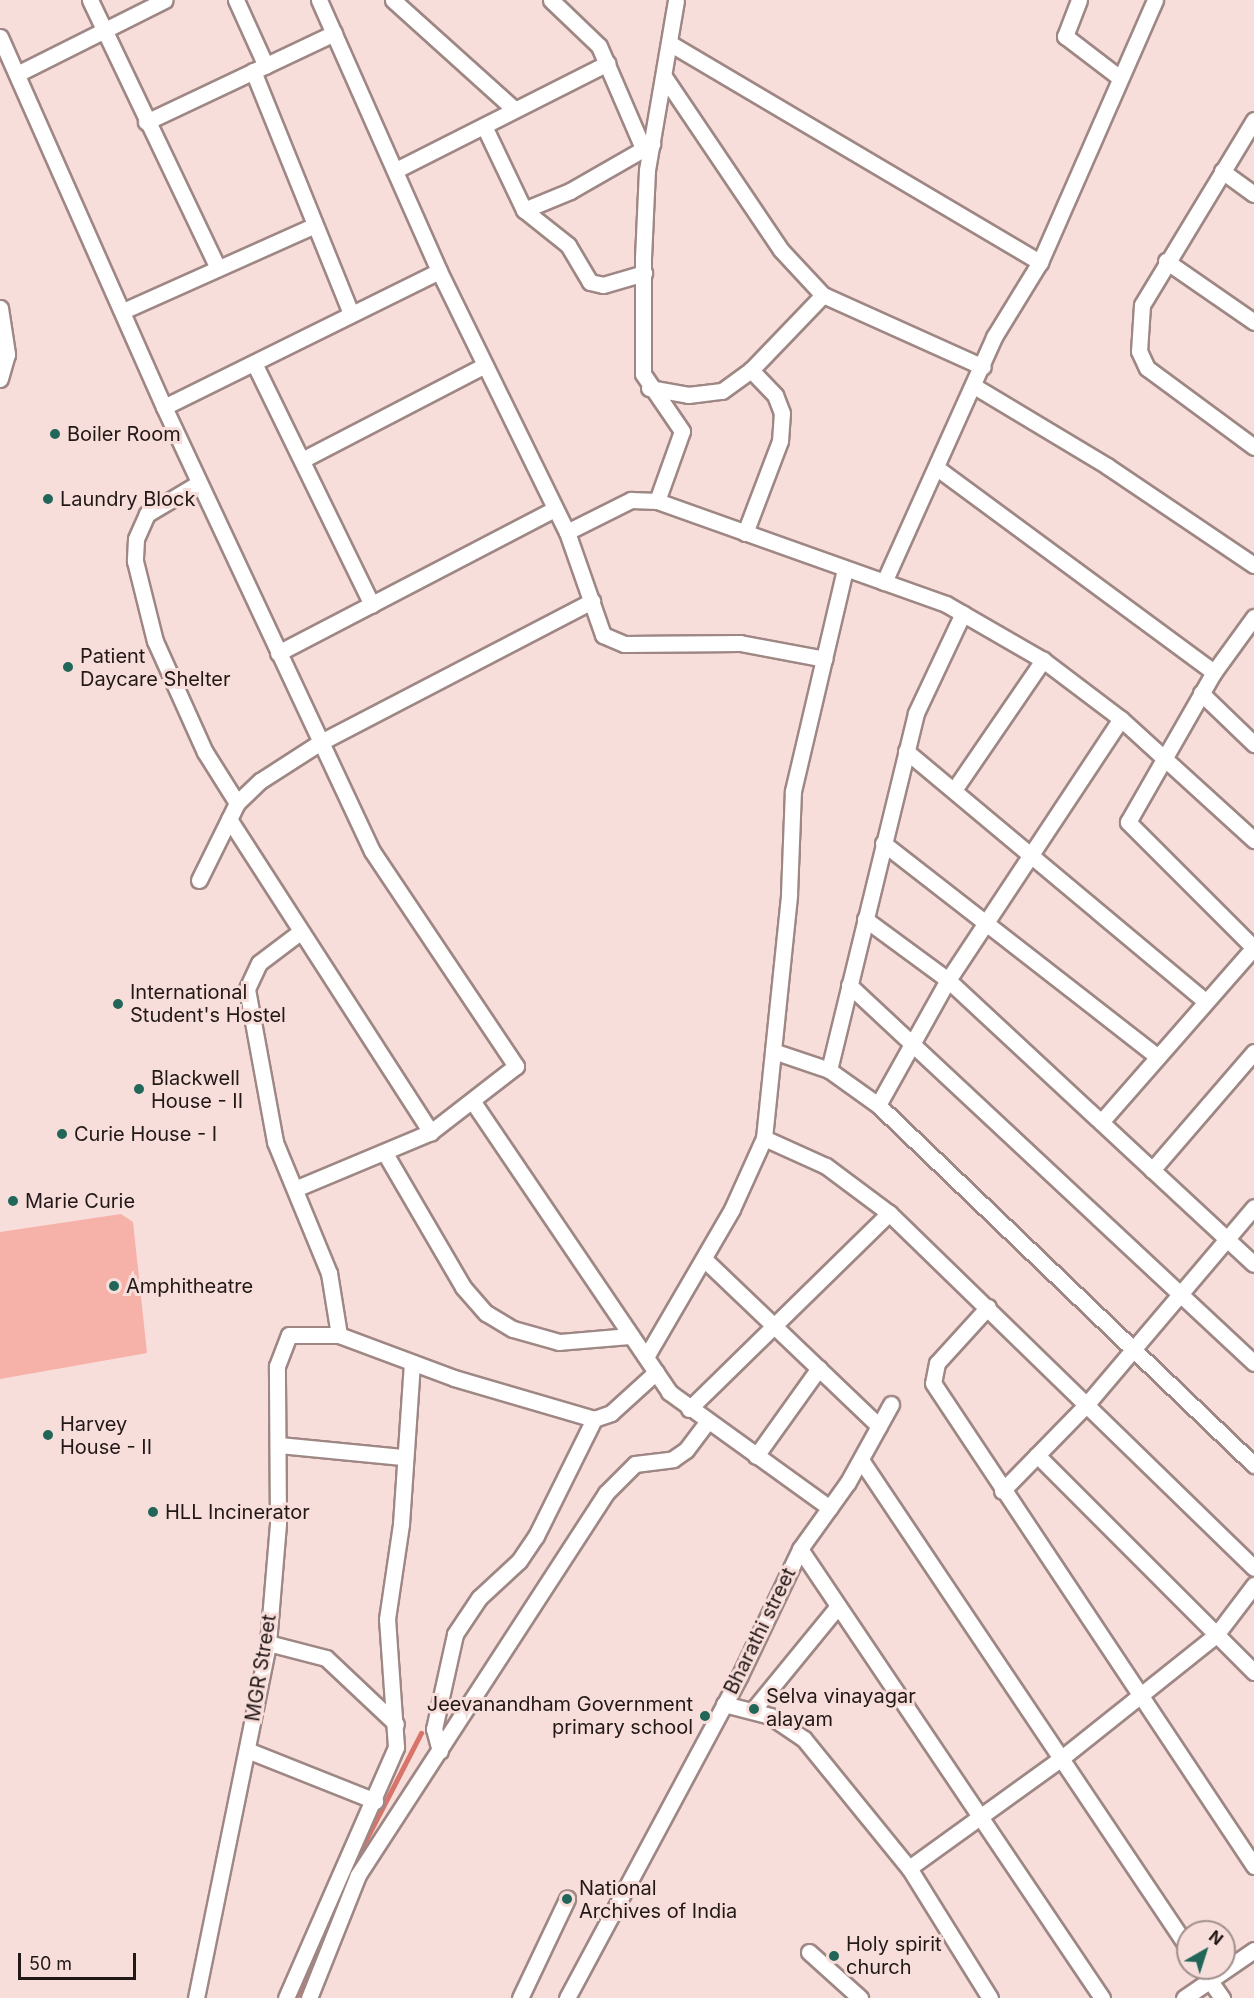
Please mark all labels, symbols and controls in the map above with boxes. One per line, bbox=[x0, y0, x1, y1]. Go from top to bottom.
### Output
place label: Boiler Room bbox=[67, 422, 181, 446]
marker: Boiler Room bbox=[48, 427, 62, 441]
place label: Laundry Block bbox=[60, 487, 195, 511]
marker: Laundry Block bbox=[41, 492, 55, 506]
place label: Patient Daycare Shelter bbox=[80, 644, 231, 691]
marker: Patient Daycare Shelter bbox=[61, 660, 75, 674]
place label: International Student's Hostel bbox=[130, 981, 286, 1028]
marker: International Student's Hostel bbox=[111, 997, 125, 1011]
place label: Blackwell House - II bbox=[151, 1066, 243, 1113]
marker: Blackwell House - II bbox=[132, 1082, 146, 1096]
place label: Curie House - I bbox=[74, 1122, 217, 1146]
marker: Curie House - I bbox=[55, 1127, 69, 1141]
place label: Marie Curie bbox=[25, 1189, 135, 1213]
marker: Marie Curie bbox=[6, 1194, 20, 1208]
place label: Amphitheatre bbox=[126, 1274, 253, 1298]
marker: Amphitheatre bbox=[107, 1279, 121, 1293]
place label: Harvey House - II bbox=[60, 1412, 152, 1459]
marker: Harvey House - II bbox=[41, 1428, 55, 1442]
place label: HLL Incinerator bbox=[165, 1500, 310, 1524]
marker: HLL Incinerator bbox=[146, 1505, 160, 1519]
street label: Bharathi street bbox=[719, 1564, 801, 1698]
street label: MGR Street bbox=[241, 1613, 281, 1723]
place label: Selva vinayagar alayam bbox=[766, 1685, 916, 1732]
place label: Jeevanandham Government primary school bbox=[427, 1692, 693, 1739]
marker: Selva vinayagar alayam bbox=[747, 1702, 761, 1716]
marker: Jeevanandham Government primary school bbox=[698, 1709, 712, 1723]
place label: National Archives of India bbox=[579, 1876, 737, 1923]
marker: National Archives of India bbox=[560, 1892, 574, 1906]
north arrow bbox=[1176, 1920, 1236, 1980]
text: N bbox=[1205, 1926, 1227, 1949]
place label: Holy spirit church bbox=[846, 1932, 942, 1979]
scale bar bbox=[21, 1941, 140, 1979]
marker: Holy spirit church bbox=[827, 1949, 841, 1963]
text: 50 m bbox=[29, 1953, 72, 1974]

